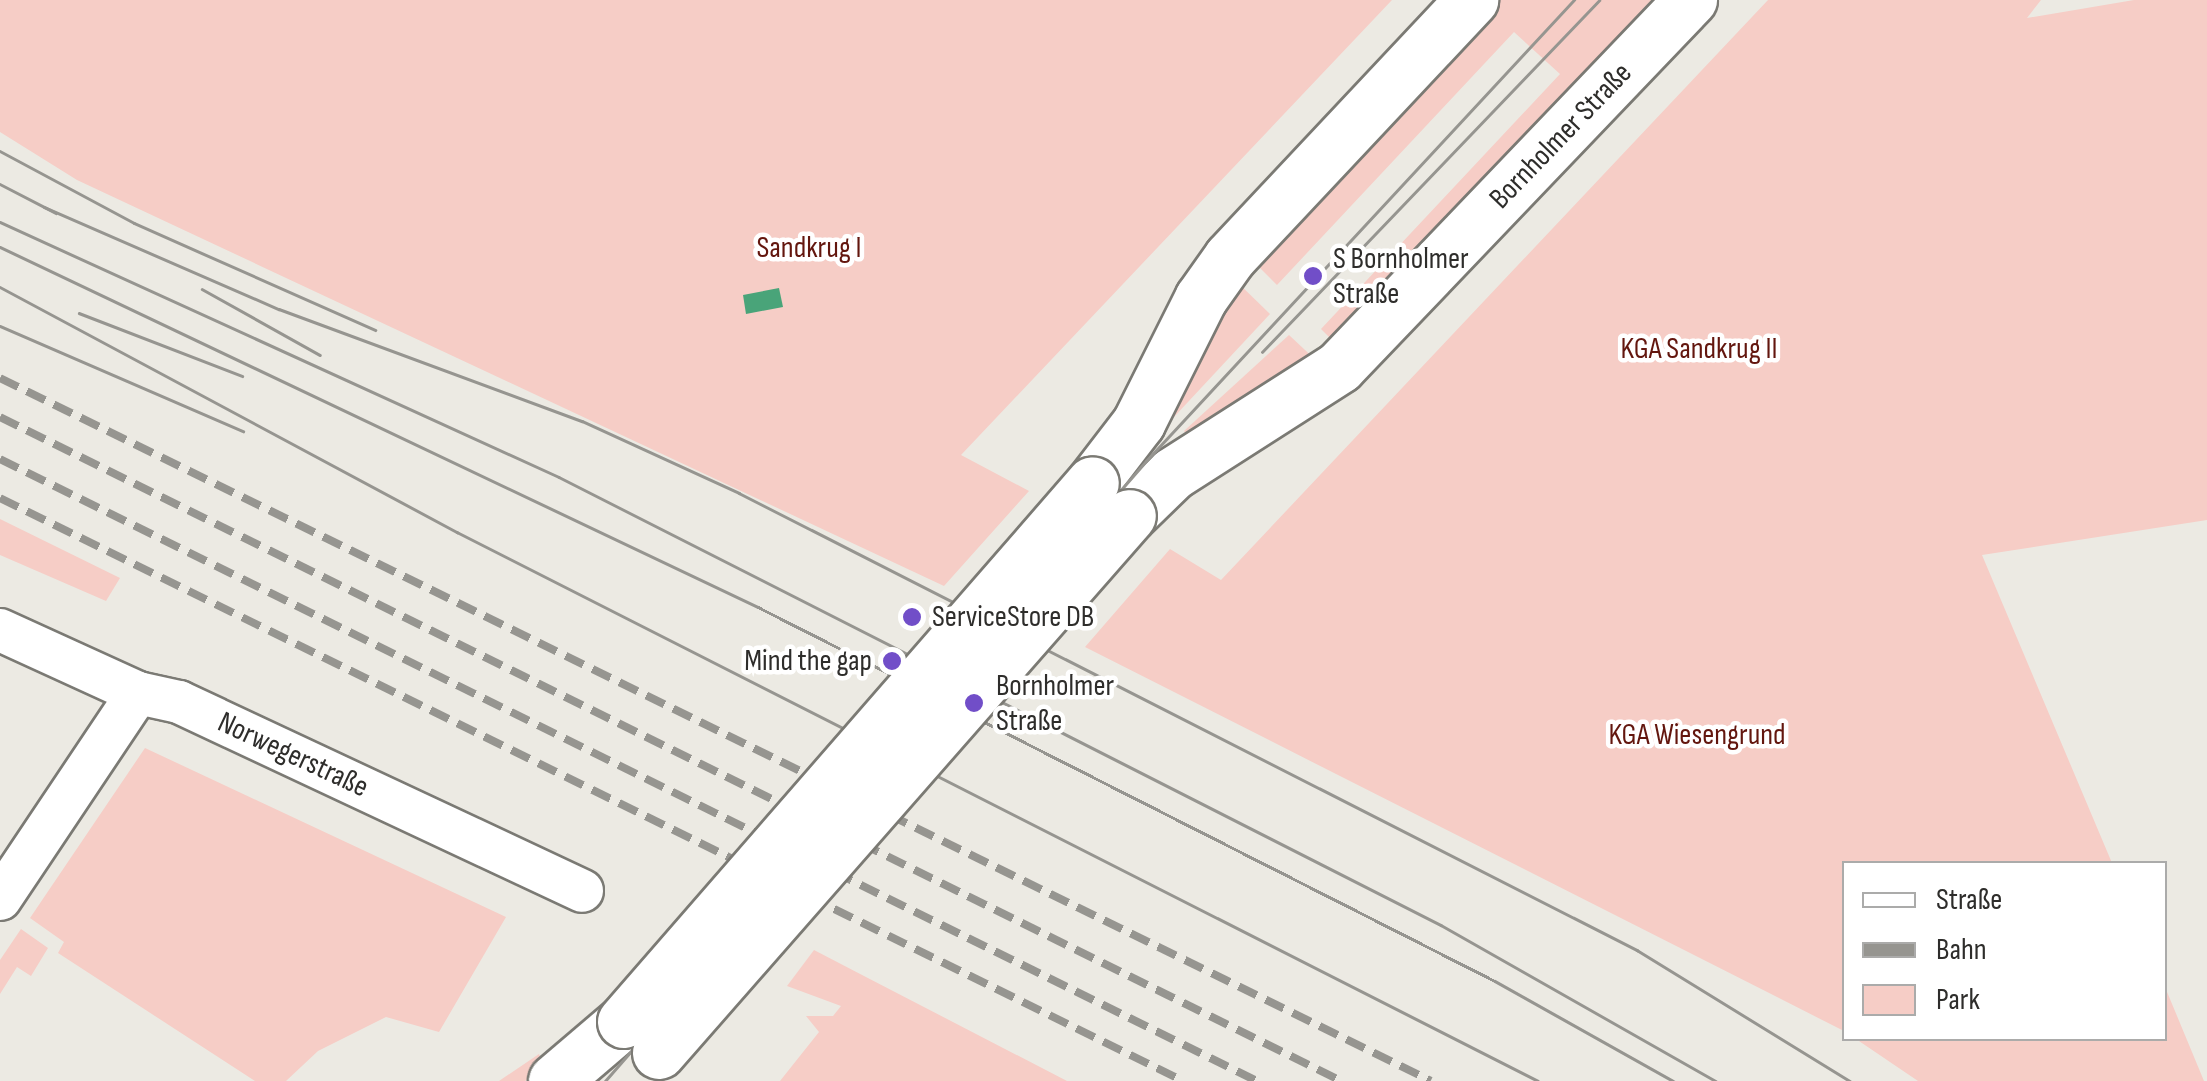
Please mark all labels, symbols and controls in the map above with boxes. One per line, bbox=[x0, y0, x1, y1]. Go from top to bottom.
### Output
street label: Bornholmer Straße bbox=[1482, 55, 1640, 217]
park label: Sandkrug I bbox=[756, 230, 862, 266]
place label: S Bornholmer Straße bbox=[1333, 241, 1469, 312]
marker: S Bornholmer Straße bbox=[1302, 265, 1324, 287]
park label: KGA Sandkrug II bbox=[1620, 331, 1778, 367]
place label: ServiceStore DB bbox=[932, 599, 1094, 635]
marker: ServiceStore DB bbox=[901, 606, 923, 628]
place label: Mind the gap bbox=[744, 643, 872, 679]
marker: Mind the gap bbox=[881, 650, 903, 672]
place label: Bornholmer Straße bbox=[996, 668, 1114, 738]
marker: Bornholmer Straße bbox=[961, 690, 987, 716]
street label: Norwegerstraße bbox=[212, 704, 374, 806]
park label: KGA Wiesengrund bbox=[1608, 717, 1786, 753]
legend bbox=[1842, 861, 2167, 1041]
text: Straße bbox=[1936, 882, 2002, 918]
text: Bahn bbox=[1936, 932, 1987, 968]
text: Park bbox=[1936, 982, 1980, 1018]

